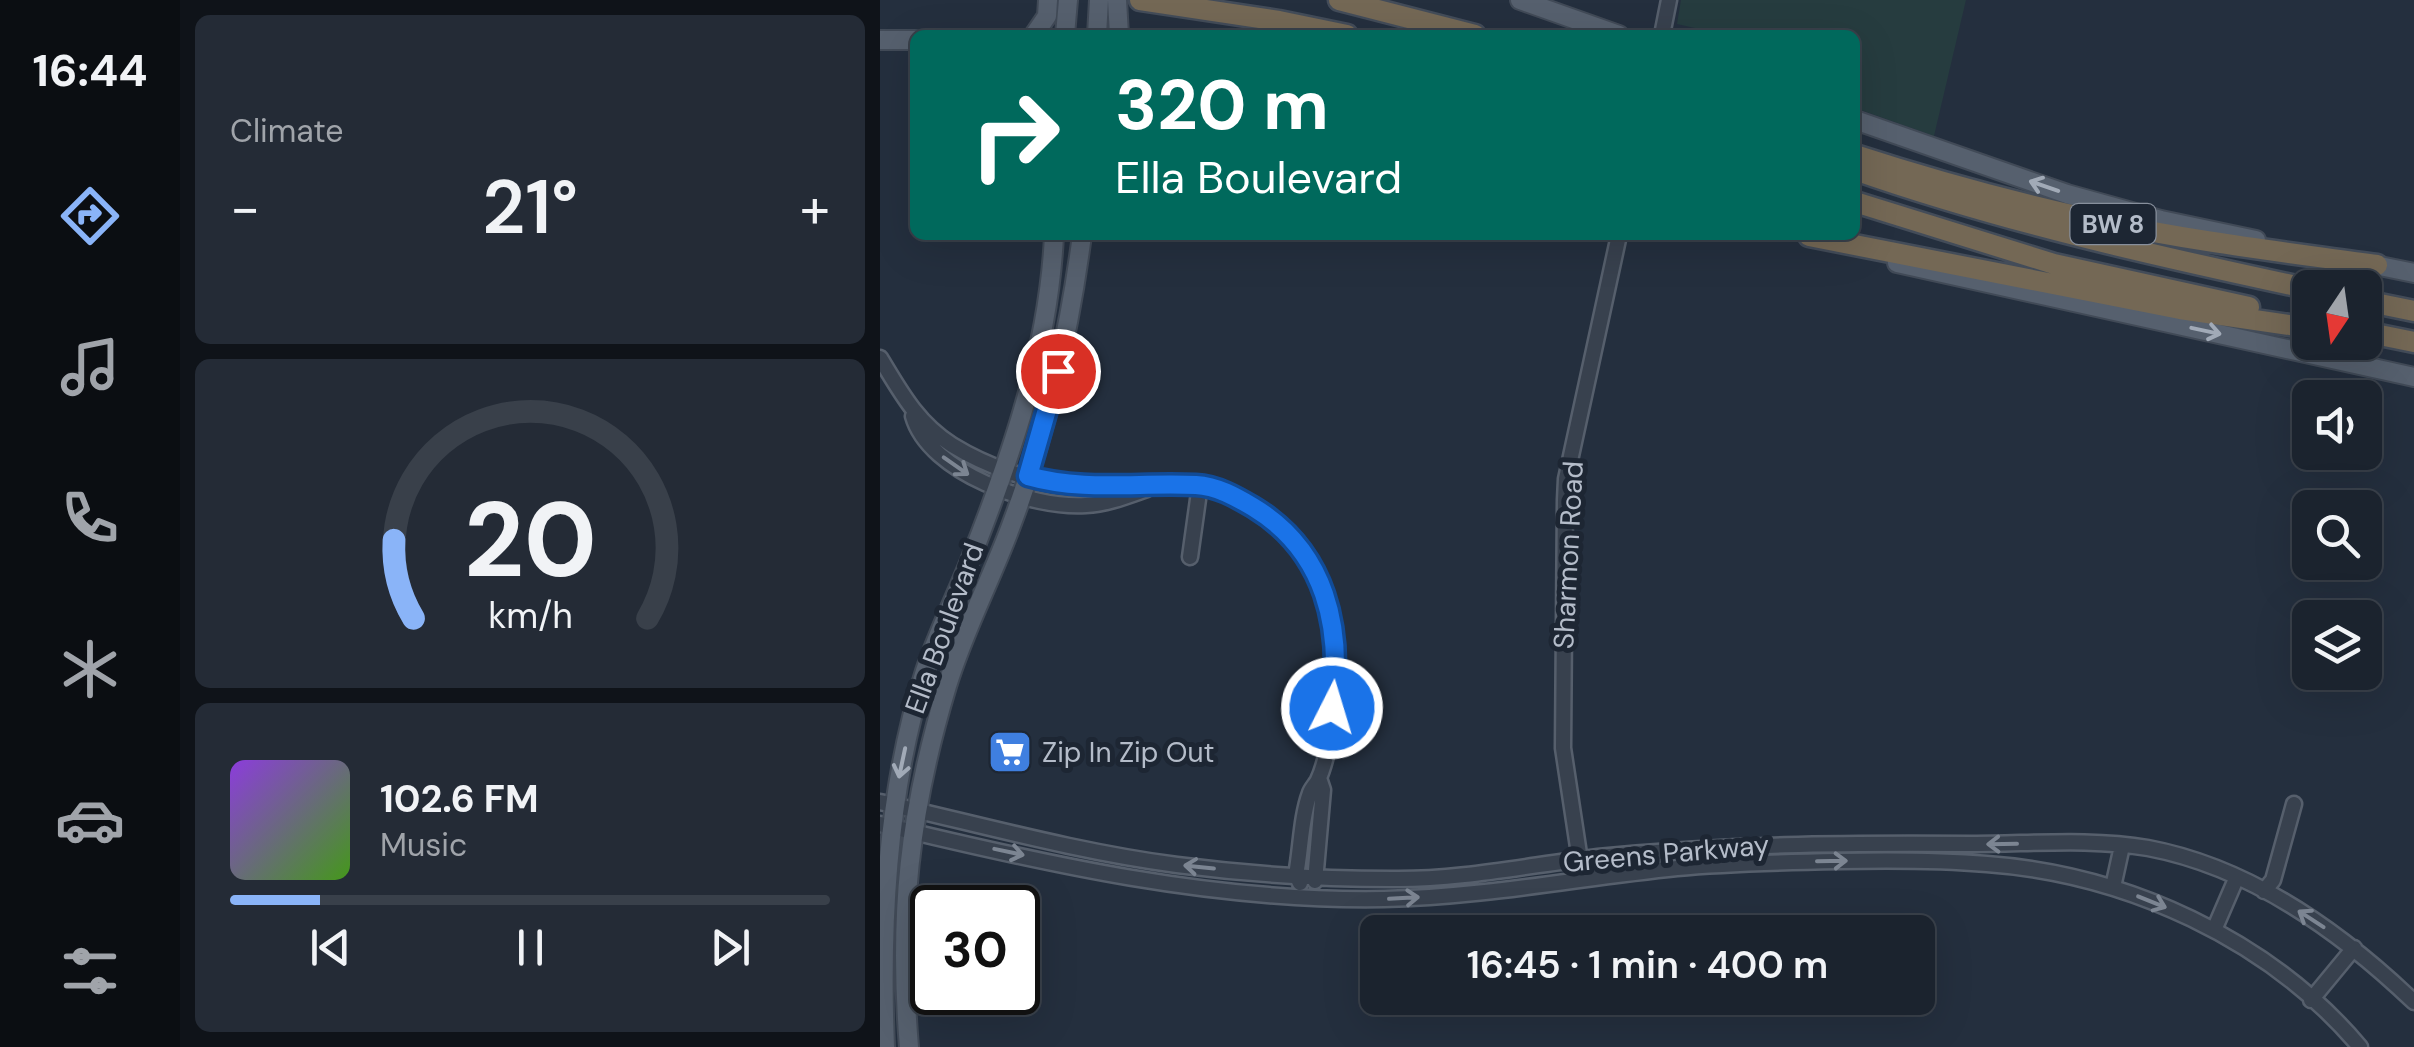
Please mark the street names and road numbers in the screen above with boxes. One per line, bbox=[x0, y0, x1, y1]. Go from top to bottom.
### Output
road number: BW 8 bbox=[2070, 204, 2156, 244]
street label: Sharmon Road bbox=[1545, 460, 1592, 650]
street label: Ella Boulevard bbox=[897, 538, 992, 718]
street label: Greens Parkway bbox=[1561, 826, 1771, 881]

